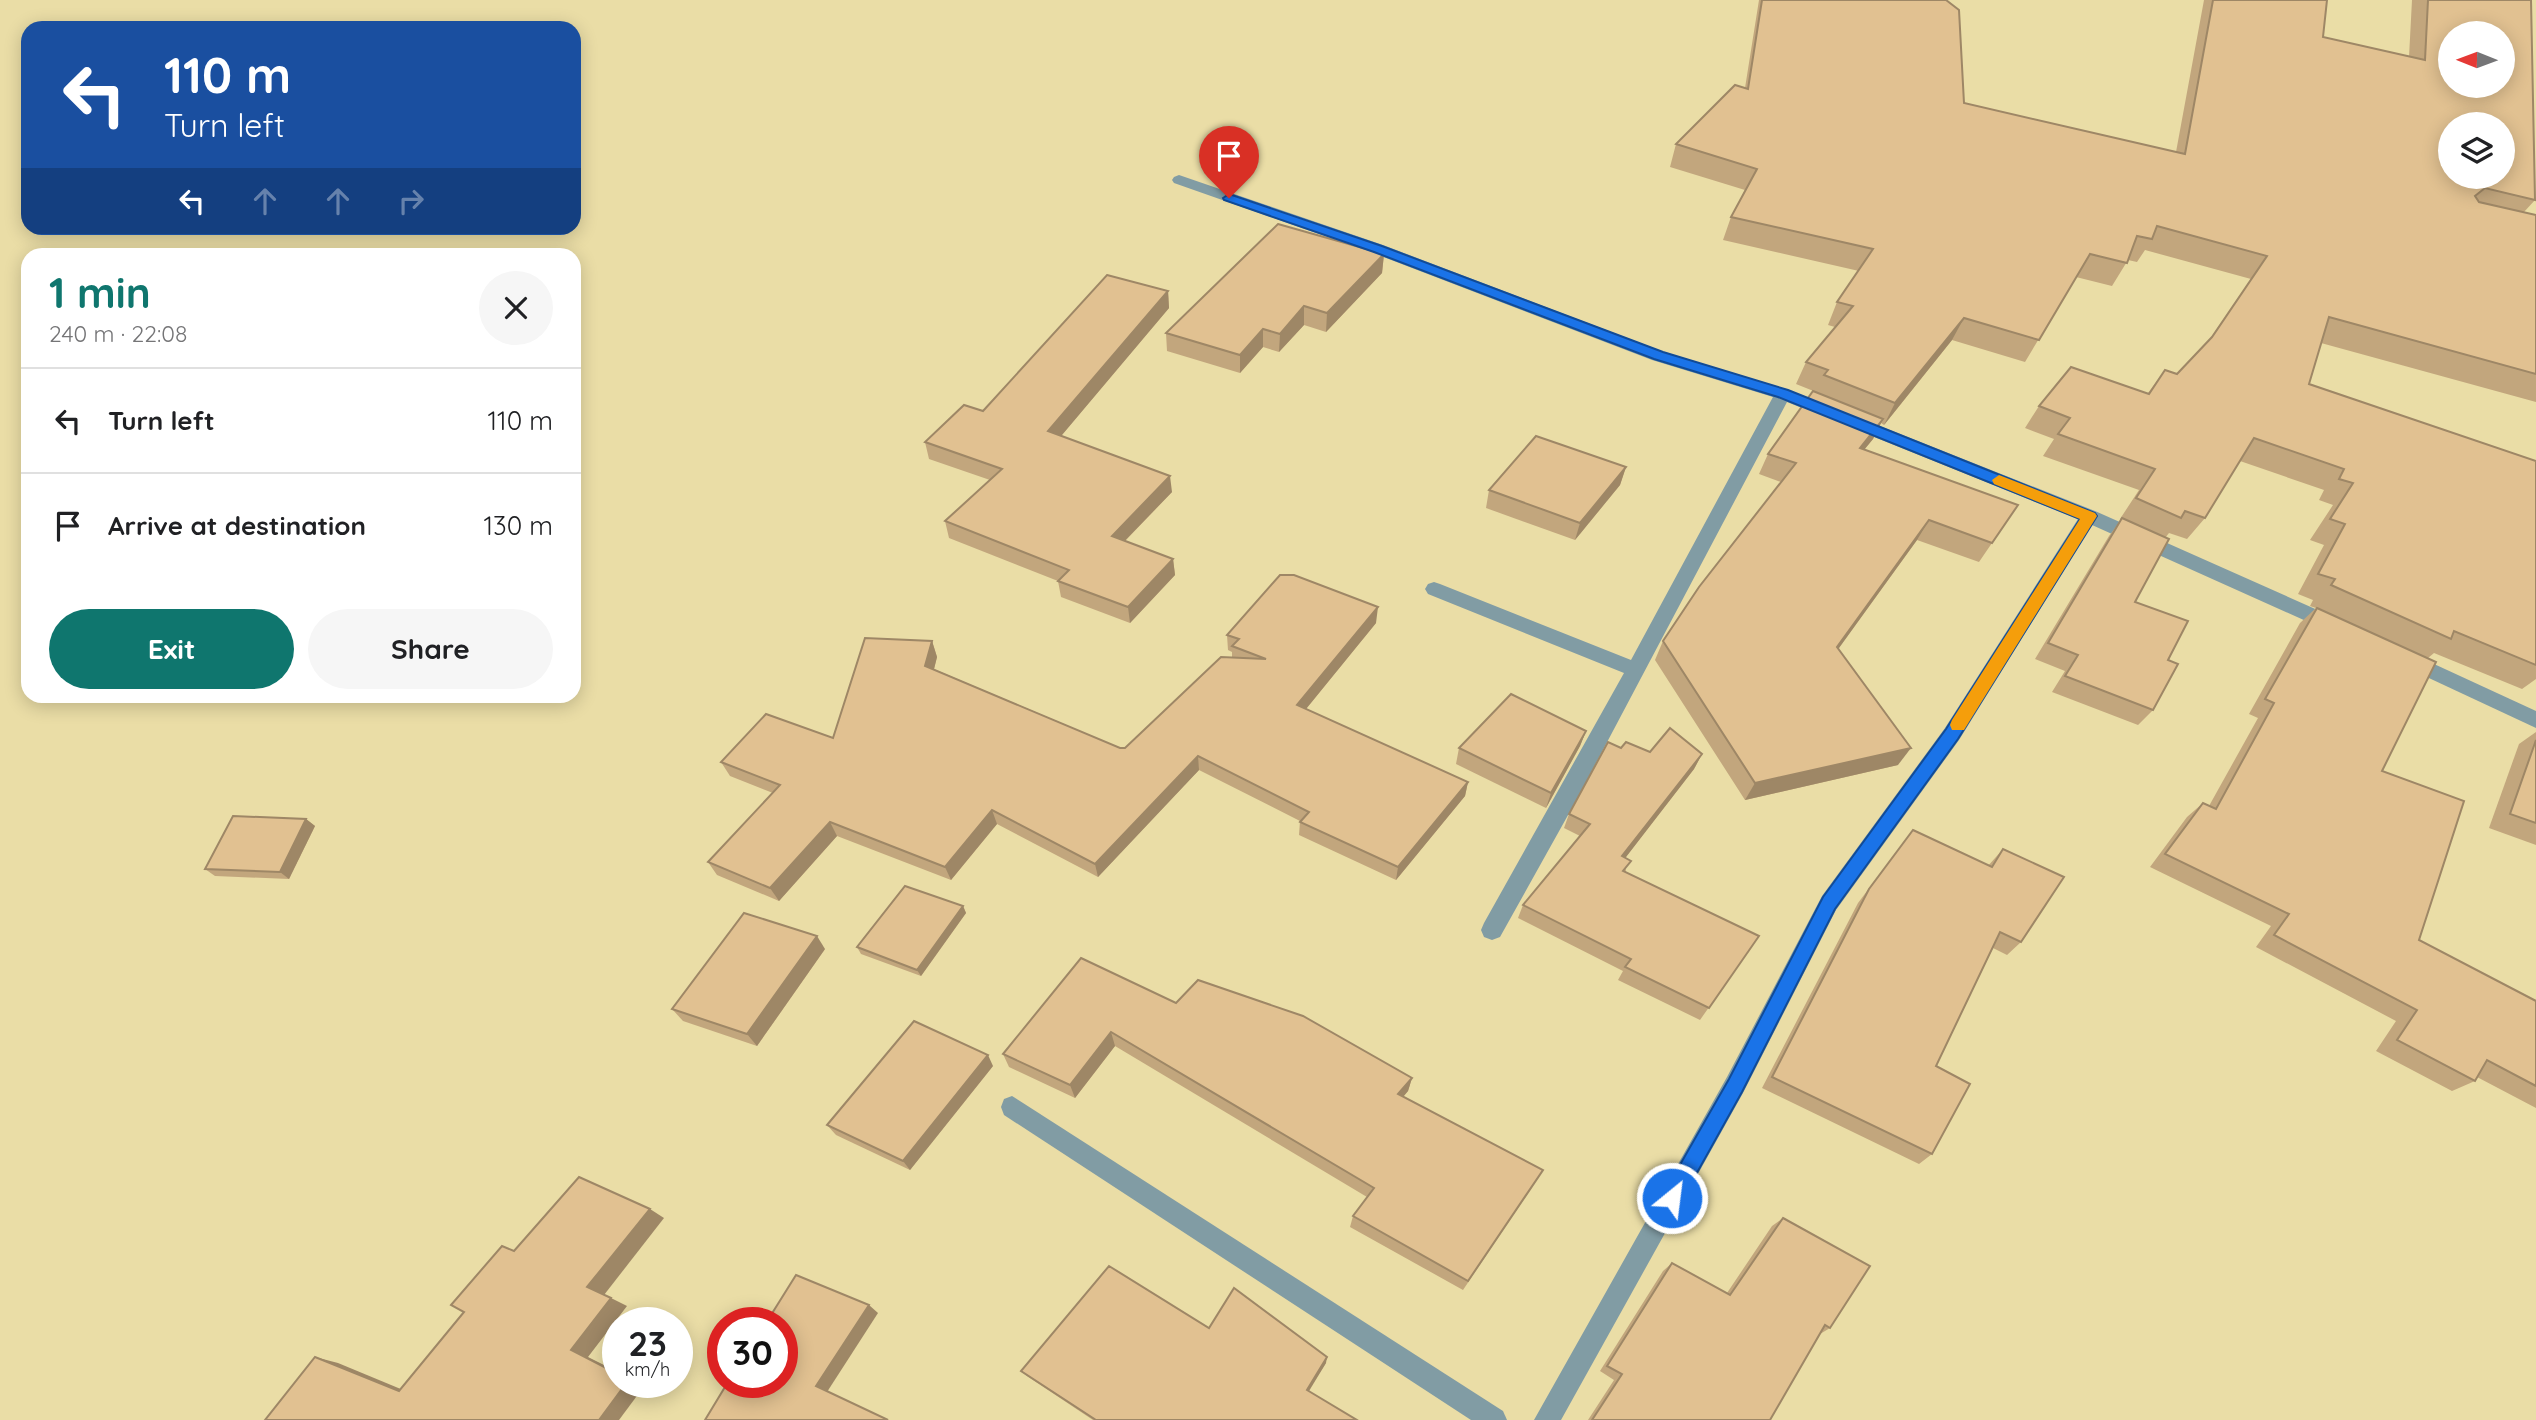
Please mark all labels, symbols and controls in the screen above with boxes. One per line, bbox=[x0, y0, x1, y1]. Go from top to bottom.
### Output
north arrow bbox=[2438, 21, 2515, 98]
map controls bbox=[2438, 21, 2515, 189]
text: 110 m bbox=[164, 44, 291, 105]
icon: left bbox=[49, 49, 140, 140]
text: Turn left bbox=[164, 105, 285, 145]
button: layers bbox=[2438, 112, 2515, 189]
pin bbox=[1199, 126, 1259, 198]
icon: arrive bbox=[1210, 137, 1248, 175]
icon: left bbox=[173, 182, 211, 220]
icon: ahead bbox=[246, 182, 284, 220]
icon: ahead bbox=[319, 182, 357, 220]
icon: right bbox=[392, 182, 430, 220]
text: 1 min bbox=[49, 266, 151, 319]
button: close bbox=[479, 271, 553, 345]
text: 240 m · 22:08 bbox=[49, 319, 187, 348]
icon: left bbox=[49, 402, 87, 440]
text: Turn left bbox=[108, 404, 215, 437]
text: 110 m bbox=[487, 404, 553, 437]
icon: arrive bbox=[49, 507, 87, 545]
text: Arrive at destination bbox=[108, 509, 366, 542]
text: 130 m bbox=[483, 509, 553, 542]
button: Exit bbox=[49, 609, 294, 689]
button: Share bbox=[308, 609, 553, 689]
position arrow bbox=[1635, 1161, 1709, 1235]
speed limit sign: 30 bbox=[707, 1307, 798, 1398]
text: 23 bbox=[628, 1321, 667, 1365]
text: km/h bbox=[625, 1358, 670, 1381]

